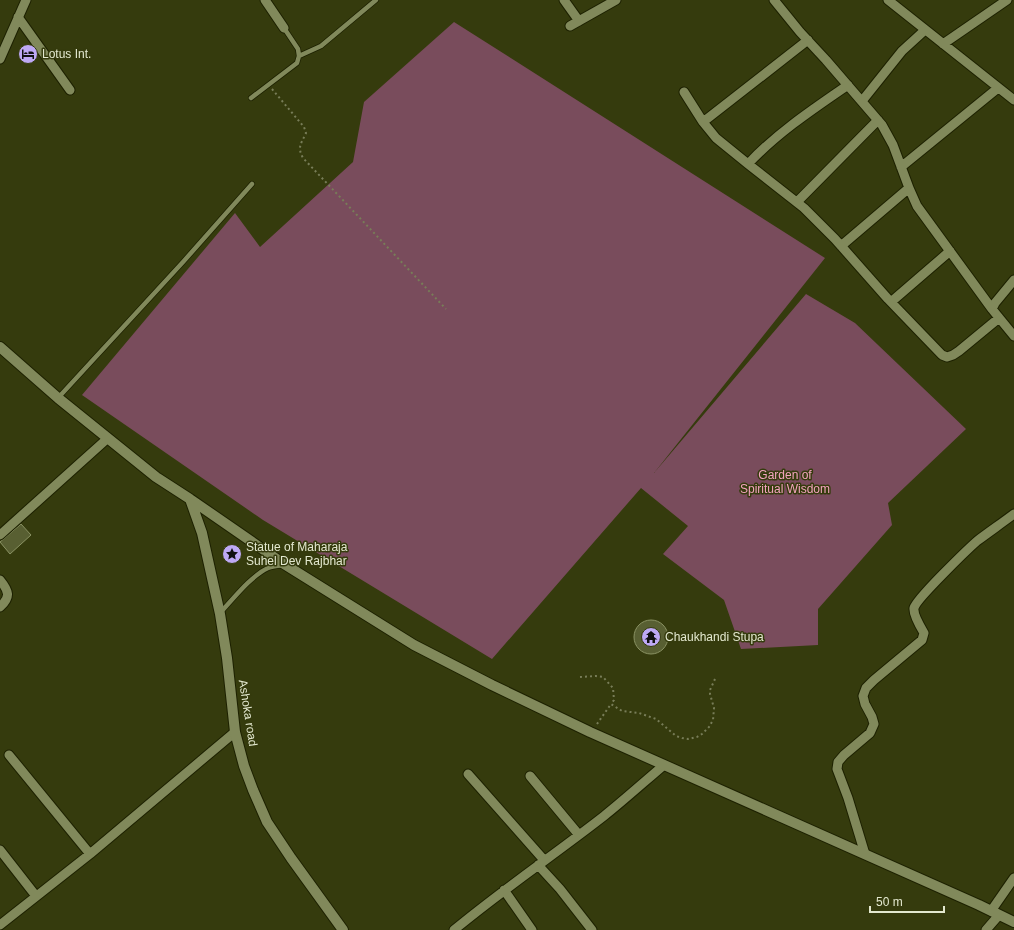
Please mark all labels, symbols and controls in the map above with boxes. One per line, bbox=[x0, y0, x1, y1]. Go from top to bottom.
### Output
hotel icon: Lotus Int. bbox=[17, 43, 39, 65]
place label: Lotus Int. bbox=[42, 47, 91, 61]
park label: Garden of Spiritual Wisdom bbox=[740, 468, 830, 496]
place label: Statue of Maharaja Suhel Dev Rajbhar bbox=[246, 540, 348, 568]
place icon: Statue of Maharaja Suhel Dev Rajbhar bbox=[221, 543, 243, 565]
temple icon: Chaukhandi Stupa bbox=[640, 626, 662, 648]
place label: Chaukhandi Stupa bbox=[665, 630, 764, 644]
street label: Ashoka road bbox=[236, 679, 260, 747]
scale bar bbox=[870, 888, 944, 914]
text: 50 m bbox=[876, 895, 903, 909]

